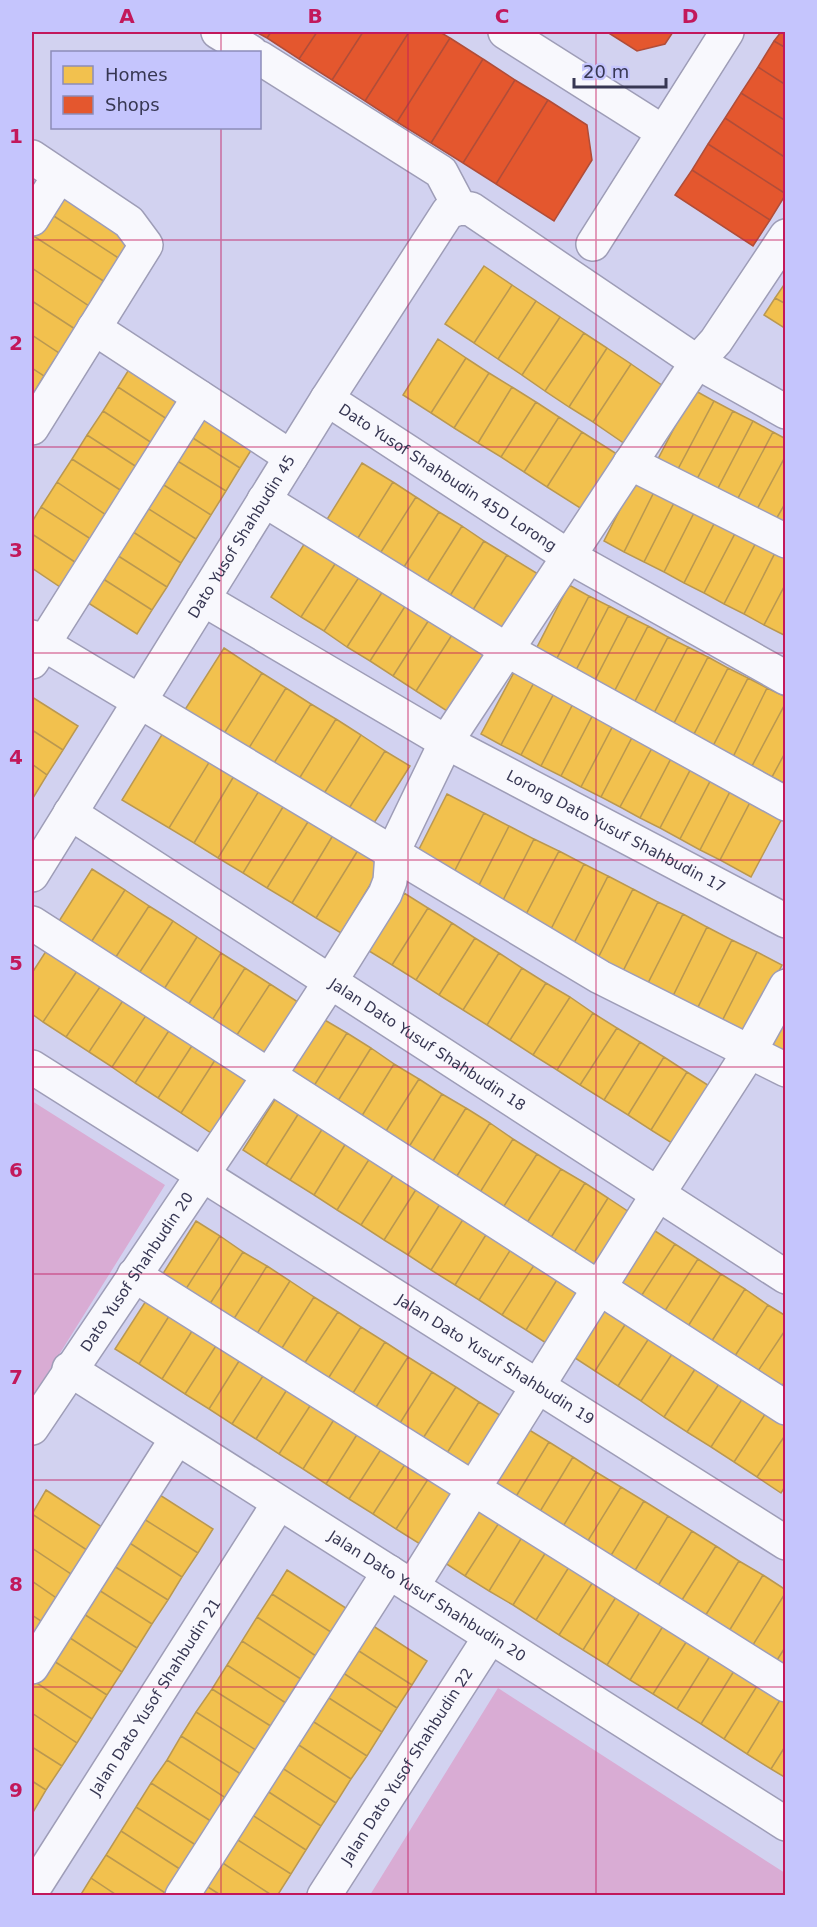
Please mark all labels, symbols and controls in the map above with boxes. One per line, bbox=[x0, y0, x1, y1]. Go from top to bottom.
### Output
text: A bbox=[119, 4, 135, 28]
text: B bbox=[307, 4, 323, 28]
text: C bbox=[495, 4, 509, 28]
text: D bbox=[682, 4, 698, 28]
legend bbox=[51, 51, 261, 129]
scale bar bbox=[574, 51, 666, 89]
text: 20 m bbox=[583, 61, 629, 82]
text: Homes bbox=[105, 64, 168, 85]
text: Shops bbox=[105, 94, 160, 115]
text: 1 bbox=[9, 124, 23, 148]
text: 2 bbox=[9, 331, 23, 355]
street label: Dato Yusof Shahbudin 45D Lorong bbox=[335, 400, 560, 555]
street label: Dato Yusof Shahbudin 45 bbox=[184, 452, 299, 622]
text: 3 bbox=[9, 538, 23, 562]
text: 4 bbox=[9, 745, 23, 769]
street label: Lorong Dato Yusuf Shahbudin 17 bbox=[503, 766, 729, 897]
text: 5 bbox=[9, 951, 23, 975]
street label: Jalan Dato Yusuf Shahbudin 18 bbox=[325, 974, 529, 1115]
text: 6 bbox=[9, 1158, 23, 1182]
street label: Dato Yusof Shahbudin 20 bbox=[77, 1189, 197, 1355]
street label: Jalan Dato Yusuf Shahbudin 19 bbox=[392, 1290, 598, 1429]
text: 7 bbox=[9, 1365, 23, 1389]
street label: Jalan Dato Yusuf Shahbudin 20 bbox=[324, 1526, 529, 1665]
text: 8 bbox=[9, 1572, 23, 1596]
street label: Jalan Dato Yusof Shahbudin 21 bbox=[86, 1595, 225, 1800]
street label: Jalan Dato Yusof Shahbudin 22 bbox=[337, 1665, 477, 1869]
text: 9 bbox=[9, 1778, 23, 1802]

